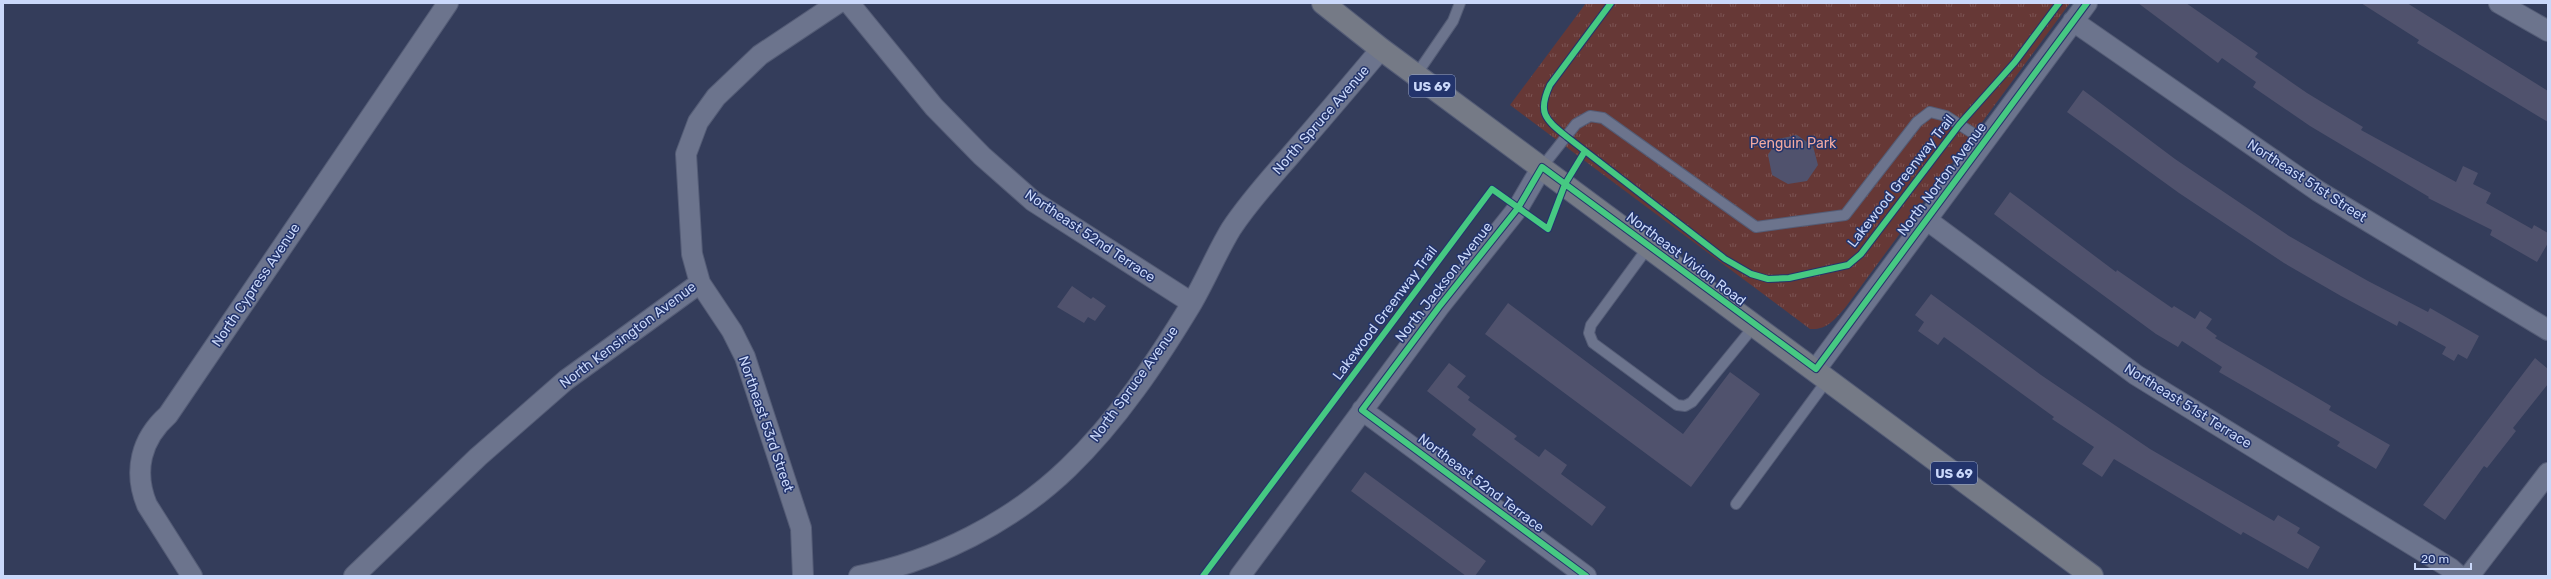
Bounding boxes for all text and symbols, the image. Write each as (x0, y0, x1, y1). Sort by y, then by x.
street label: North Spruce Avenue (1269, 62, 1373, 178)
road number: US 69 (1409, 75, 1455, 97)
street label: Lakewood Greenway Trail (1844, 111, 1958, 251)
street label: North Norton Avenue (1894, 119, 1990, 239)
park label: Penguin Park (1750, 135, 1837, 152)
street label: Northeast 51st Street (2244, 136, 2370, 226)
street label: Northeast 52nd Terrace (1022, 186, 1159, 286)
street label: Northeast Vivion Road (1623, 209, 1749, 309)
street label: North Jackson Avenue (1392, 218, 1496, 345)
street label: North Cypress Avenue (208, 220, 304, 350)
street label: Lakewood Greenway Trail (1329, 243, 1441, 383)
street label: North Kensington Avenue (556, 278, 700, 392)
street label: North Spruce Avenue (1086, 323, 1182, 445)
street label: Northeast 53rd Street (735, 354, 797, 495)
street label: Northeast 51st Terrace (2121, 360, 2255, 452)
street label: Northeast 52nd Terrace (1415, 430, 1548, 536)
road number: US 69 (1931, 462, 1977, 484)
scale bar (2415, 545, 2471, 571)
text: 20 m (2421, 552, 2449, 566)

